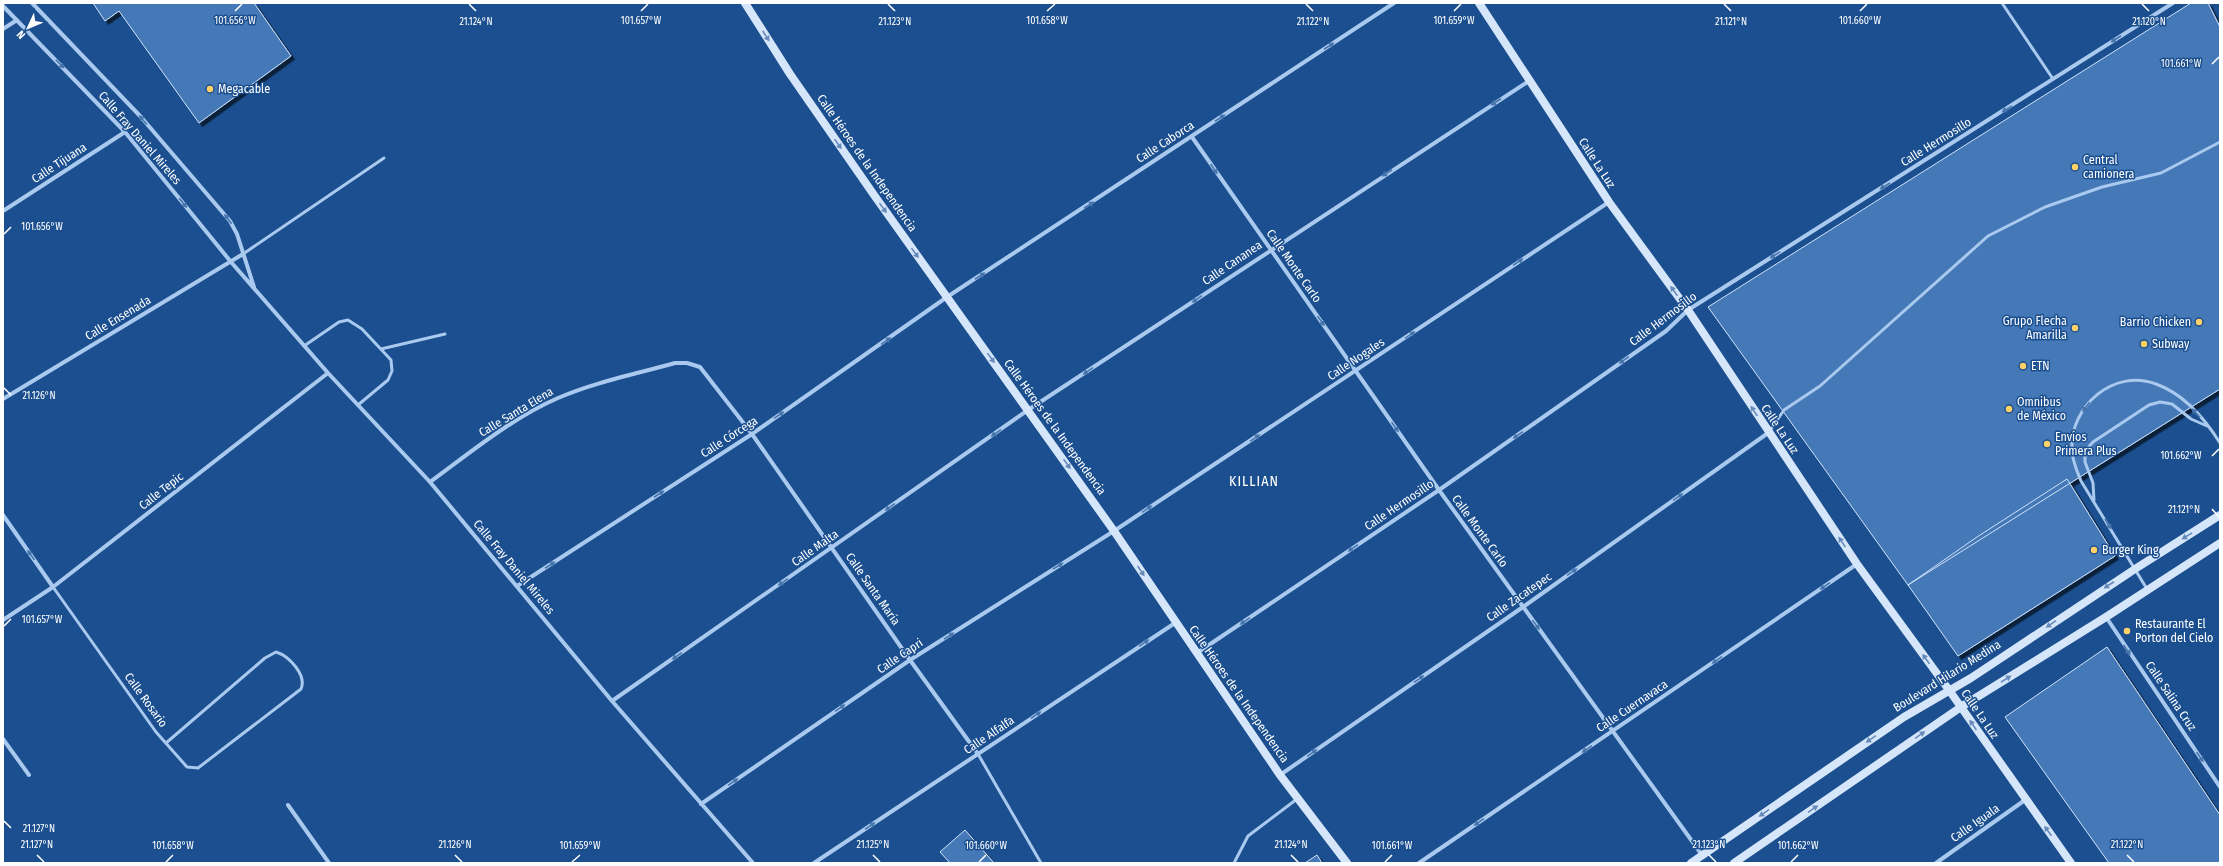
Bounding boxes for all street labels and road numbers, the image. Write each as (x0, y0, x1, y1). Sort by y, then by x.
street label: Calle Fray Daniel Mireles (96, 89, 184, 187)
street label: Calle Héroes de la Independencia (814, 92, 920, 234)
street label: Calle Hermosillo (1898, 115, 1974, 169)
street label: Calle Caborca (1133, 118, 1197, 166)
street label: Calle La Luz (1576, 135, 1618, 191)
street label: Calle Tijuana (29, 140, 89, 186)
street label: Calle Monte Carlo (1264, 227, 1324, 305)
street label: Calle Cananea (1200, 238, 1265, 288)
street label: Calle Hermosillo (1627, 289, 1699, 349)
street label: Calle Ensenada (83, 293, 153, 343)
street label: Calle Nogales (1325, 335, 1387, 383)
street label: Calle Héroes de la Independencia (1001, 356, 1109, 498)
street label: Calle Santa Elena (476, 384, 556, 440)
street label: Calle La Luz (1758, 402, 1802, 457)
street label: Calle Córcega (698, 413, 760, 461)
street label: Calle Tepic (136, 469, 186, 513)
street label: Calle Hermosillo (1362, 477, 1436, 533)
street label: Calle Monte Carlo (1449, 492, 1511, 570)
street label: Calle Fray Daniel Mireles (470, 517, 558, 617)
street label: Calle Malta (789, 527, 841, 569)
street label: Calle Santa María (843, 550, 903, 628)
street label: Calle Zacatepec (1484, 569, 1554, 625)
street label: Calle Héroes de la Independencia (1186, 623, 1292, 765)
street label: Calle Capri (874, 636, 926, 676)
street label: Boulevard Hilario Medina (1891, 637, 2003, 715)
street label: Calle Salina Cruz (2143, 659, 2200, 734)
street label: Calle Rosario (122, 670, 170, 730)
street label: Calle Cuernavaca (1594, 677, 1670, 735)
street label: Calle La Luz (1958, 687, 2002, 742)
street label: Calle Alfalfa (961, 713, 1017, 757)
street label: Calle Iguala (1948, 801, 2002, 845)

